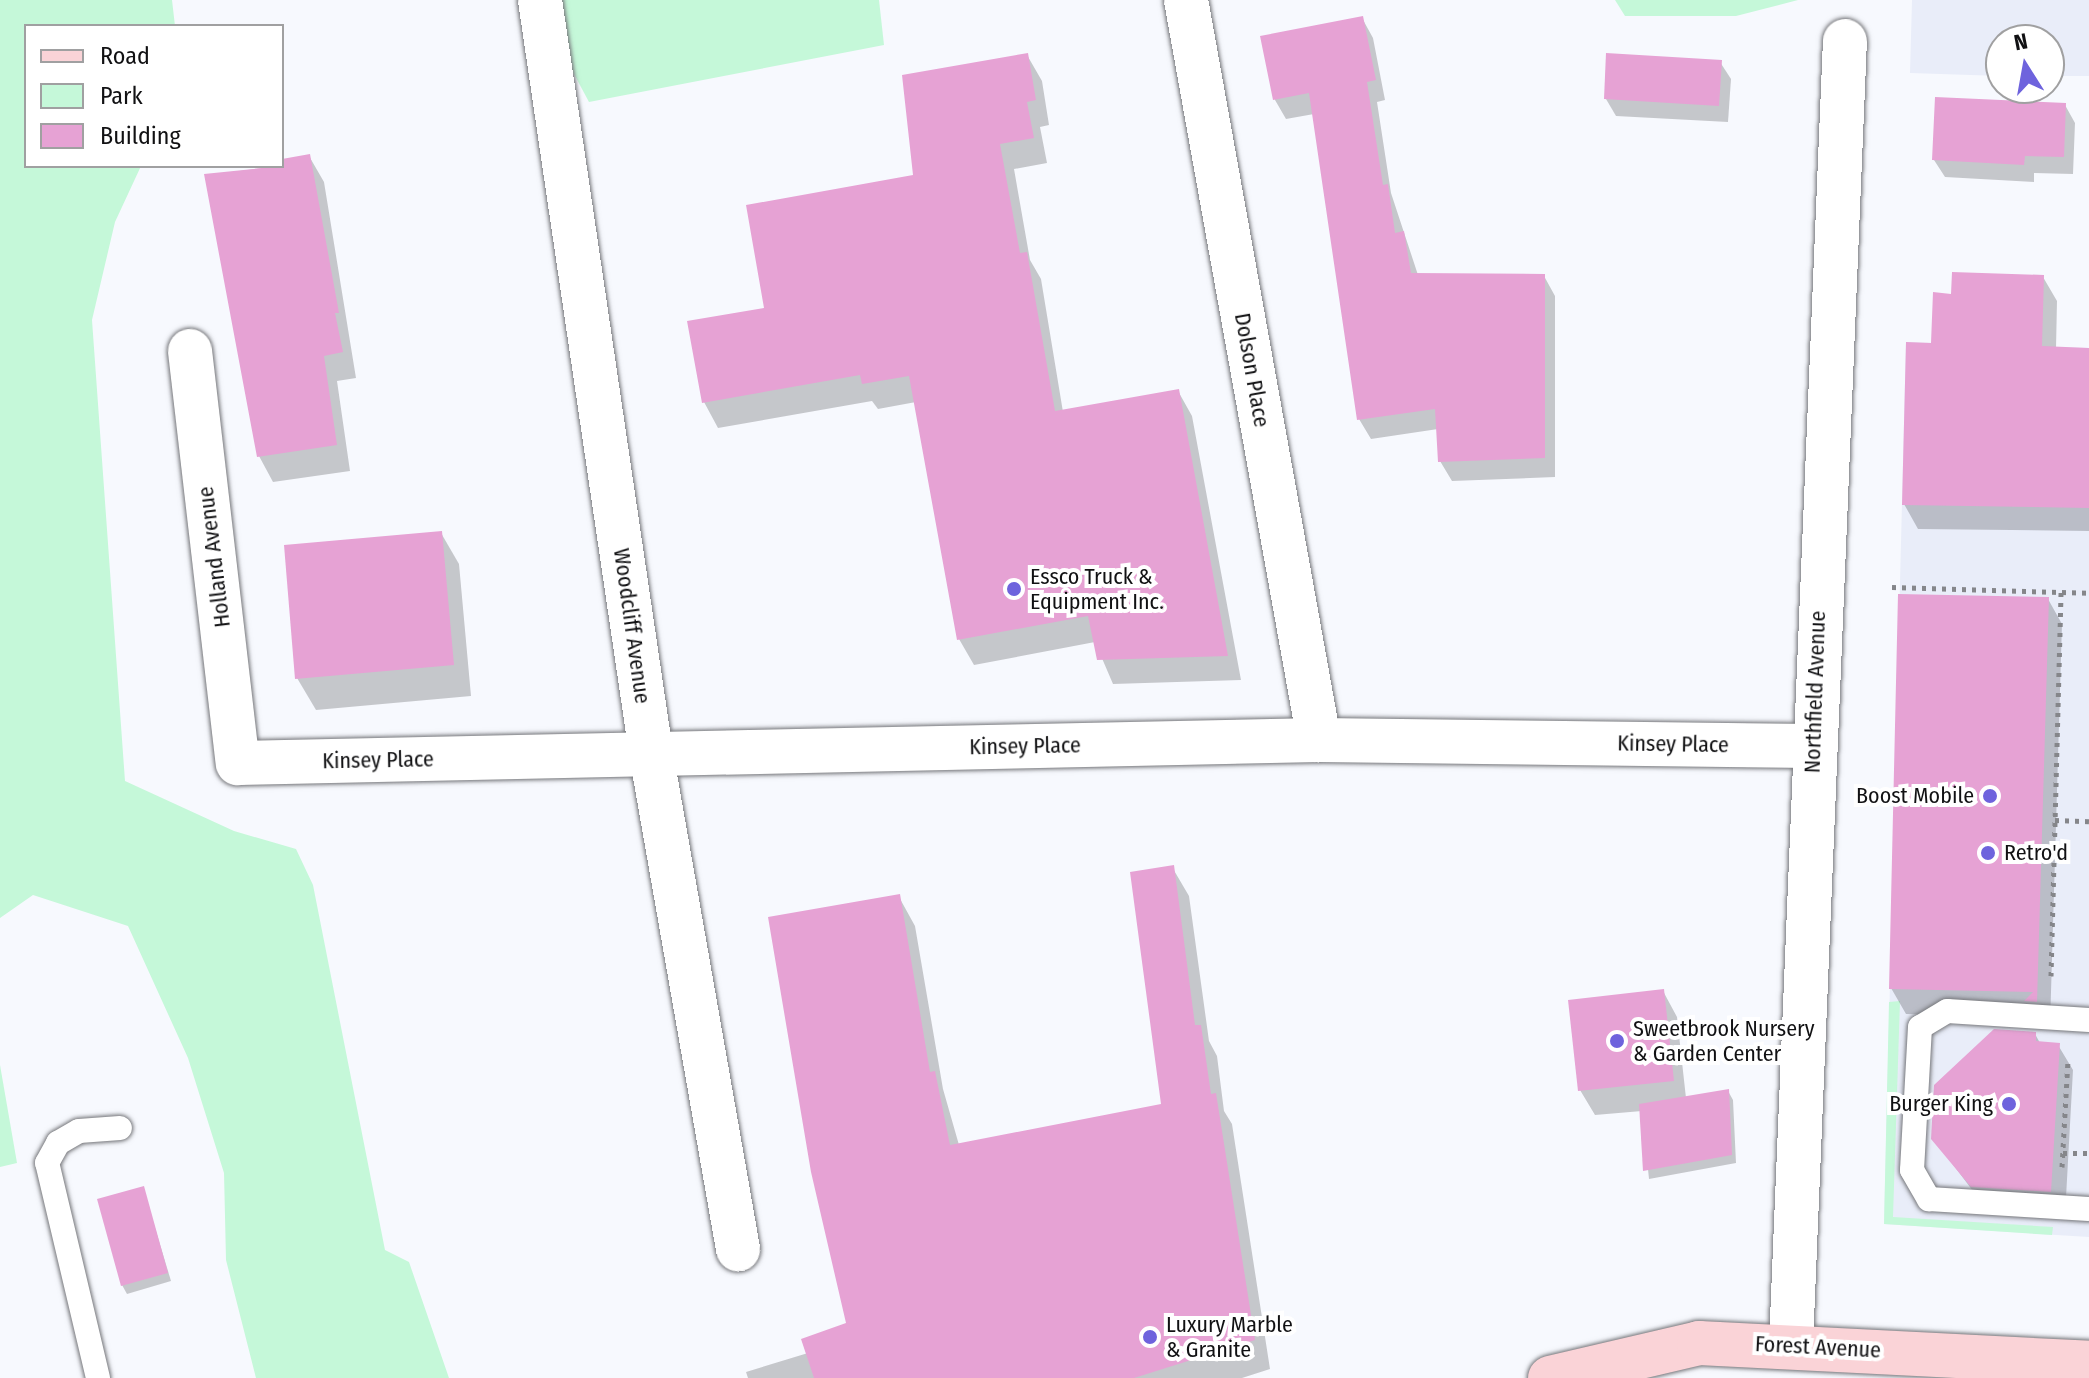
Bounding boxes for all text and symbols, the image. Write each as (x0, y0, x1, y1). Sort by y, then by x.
legend (24, 24, 284, 168)
north arrow (1985, 24, 2065, 104)
text: N (2012, 27, 2030, 56)
text: Road (100, 42, 150, 70)
text: Park (100, 82, 143, 110)
text: Building (100, 122, 181, 150)
street label: Dolson Place (1229, 311, 1275, 429)
street label: Holland Avenue (192, 485, 236, 629)
street label: Woodcliff Avenue (608, 547, 656, 705)
place label: Essco Truck & Equipment Inc. (1030, 563, 1164, 614)
marker: Essco Truck & Equipment Inc. (1005, 580, 1023, 598)
street label: Northfield Avenue (1799, 610, 1831, 774)
street label: Kinsey Place (1617, 730, 1729, 758)
street label: Kinsey Place (969, 732, 1081, 760)
street label: Kinsey Place (322, 746, 434, 774)
place label: Boost Mobile (1856, 783, 1974, 809)
marker: Boost Mobile (1981, 787, 1999, 805)
place label: Retro'd (2004, 840, 2068, 866)
marker: Retro'd (1979, 844, 1997, 862)
place label: Sweetbrook Nursery & Garden Center (1633, 1015, 1815, 1066)
marker: Sweetbrook Nursery & Garden Center (1608, 1032, 1626, 1050)
place label: Burger King (1889, 1091, 1993, 1117)
marker: Burger King (2000, 1095, 2018, 1113)
place label: Luxury Marble & Granite (1166, 1311, 1293, 1362)
marker: Luxury Marble & Granite (1141, 1328, 1159, 1346)
street label: Forest Avenue (1754, 1331, 1882, 1363)

